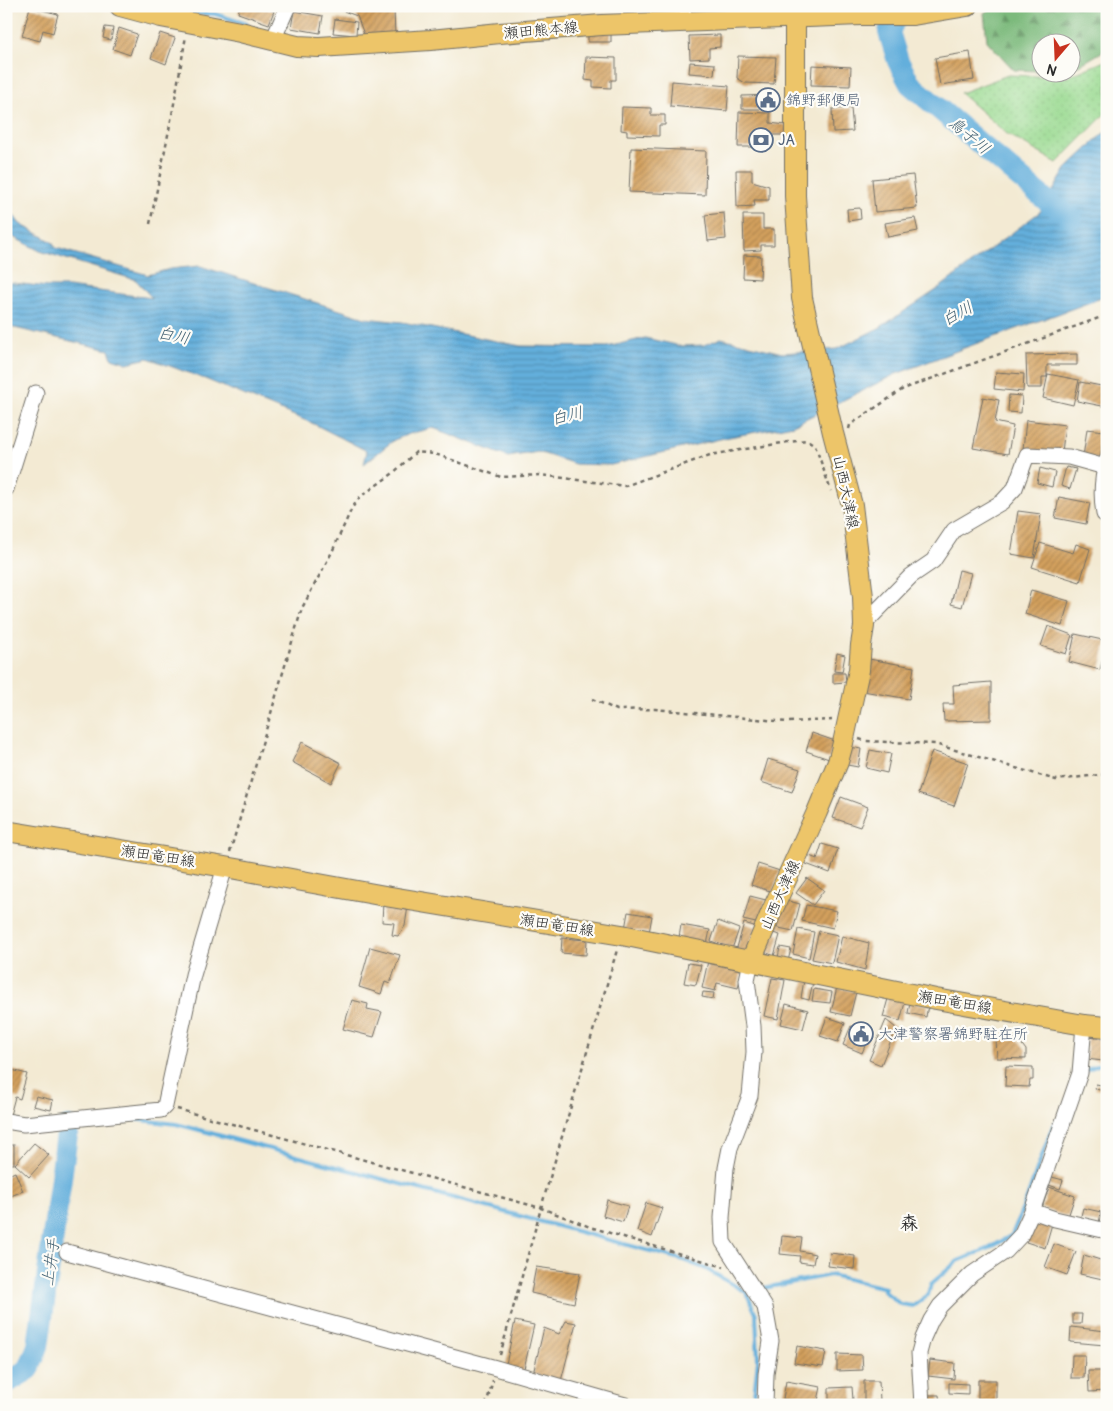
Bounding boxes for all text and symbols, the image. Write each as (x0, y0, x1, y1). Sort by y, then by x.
street label: 瀬田熊本線 (503, 18, 579, 43)
north arrow (1030, 32, 1080, 82)
text: N (1045, 60, 1059, 79)
public building icon: 錦野郵便局 (755, 87, 781, 113)
place label: 錦野郵便局 (786, 91, 861, 110)
water label: 鳥子川 (945, 113, 994, 159)
bank icon: JA (748, 127, 774, 153)
place label: JA (778, 131, 795, 150)
water label: 白川 (939, 297, 976, 330)
water label: 白川 (156, 323, 192, 349)
water label: 白川 (549, 403, 585, 429)
street label: 山西大津線 (828, 453, 863, 531)
street label: 瀬田竜田線 (119, 841, 196, 872)
street label: 山西大津線 (757, 857, 804, 933)
street label: 瀬田竜田線 (518, 910, 595, 941)
street label: 瀬田竜田線 (916, 987, 994, 1018)
public building icon: 大津警察署錦野駐在所 (848, 1021, 874, 1047)
place label: 大津警察署錦野駐在所 (878, 1025, 1028, 1044)
district label: 森 (900, 1212, 918, 1235)
water label: 上井手 (38, 1236, 64, 1287)

